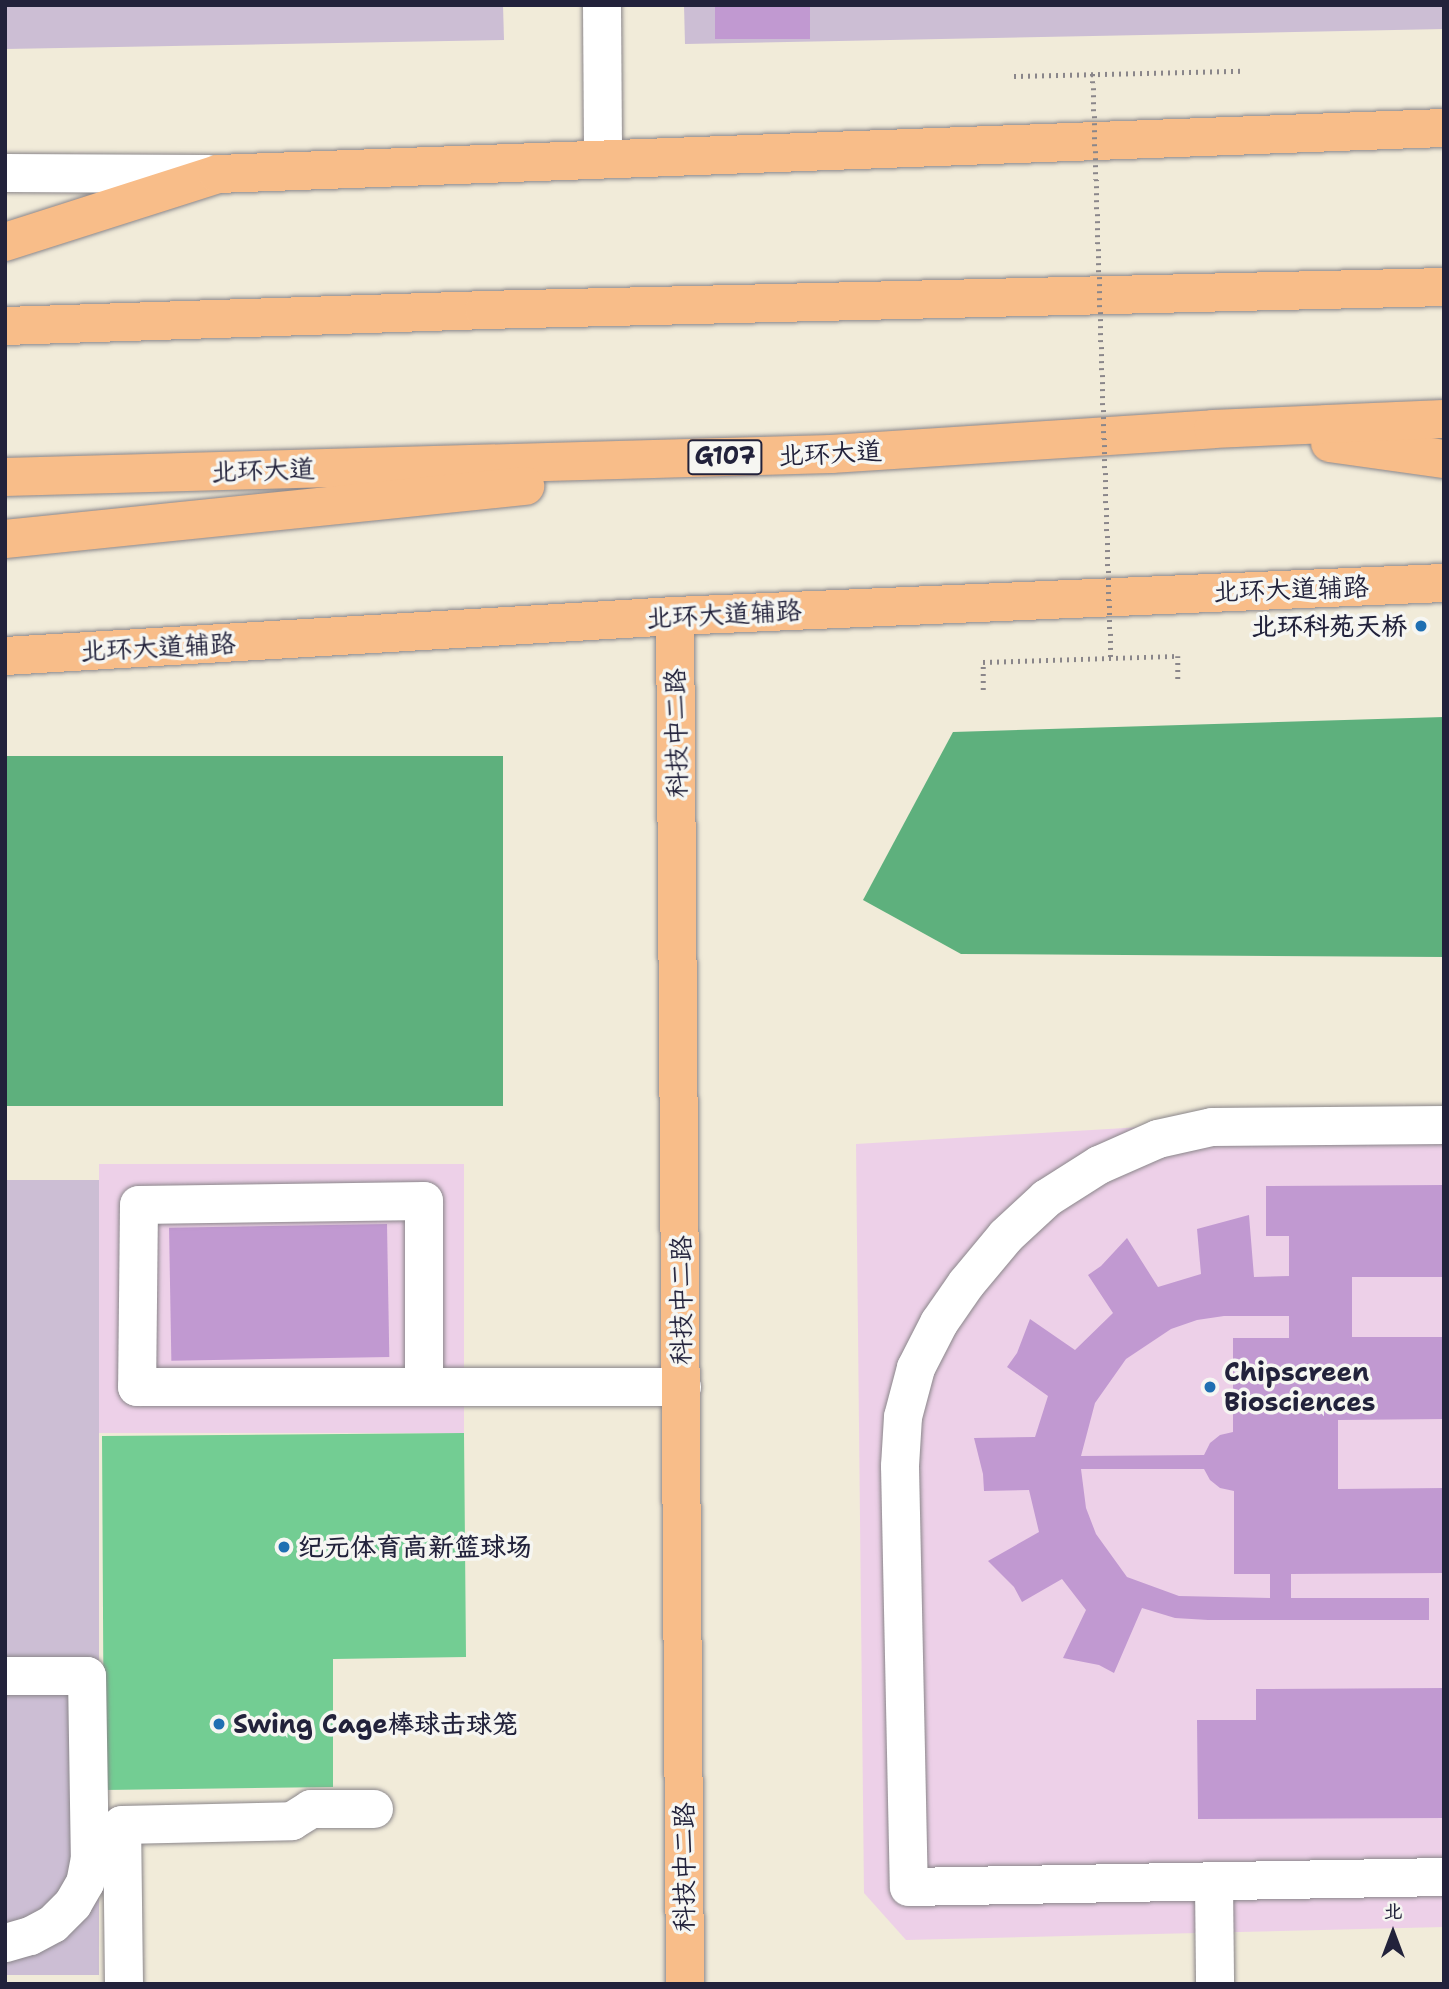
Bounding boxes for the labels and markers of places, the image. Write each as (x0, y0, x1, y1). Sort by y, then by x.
place label: 北环科苑天桥 (1251, 610, 1407, 642)
marker: 北环科苑天桥 (1413, 618, 1429, 634)
place label: Chipscreen Biosciences (1224, 1356, 1376, 1418)
marker: Chipscreen Biosciences (1202, 1379, 1218, 1395)
place label: 纪元体育高新篮球场 (298, 1531, 532, 1563)
marker: 纪元体育高新篮球场 (276, 1539, 292, 1555)
place label: Swing Cage棒球击球笼 (233, 1708, 518, 1740)
marker: Swing Cage棒球击球笼 (211, 1716, 227, 1732)

